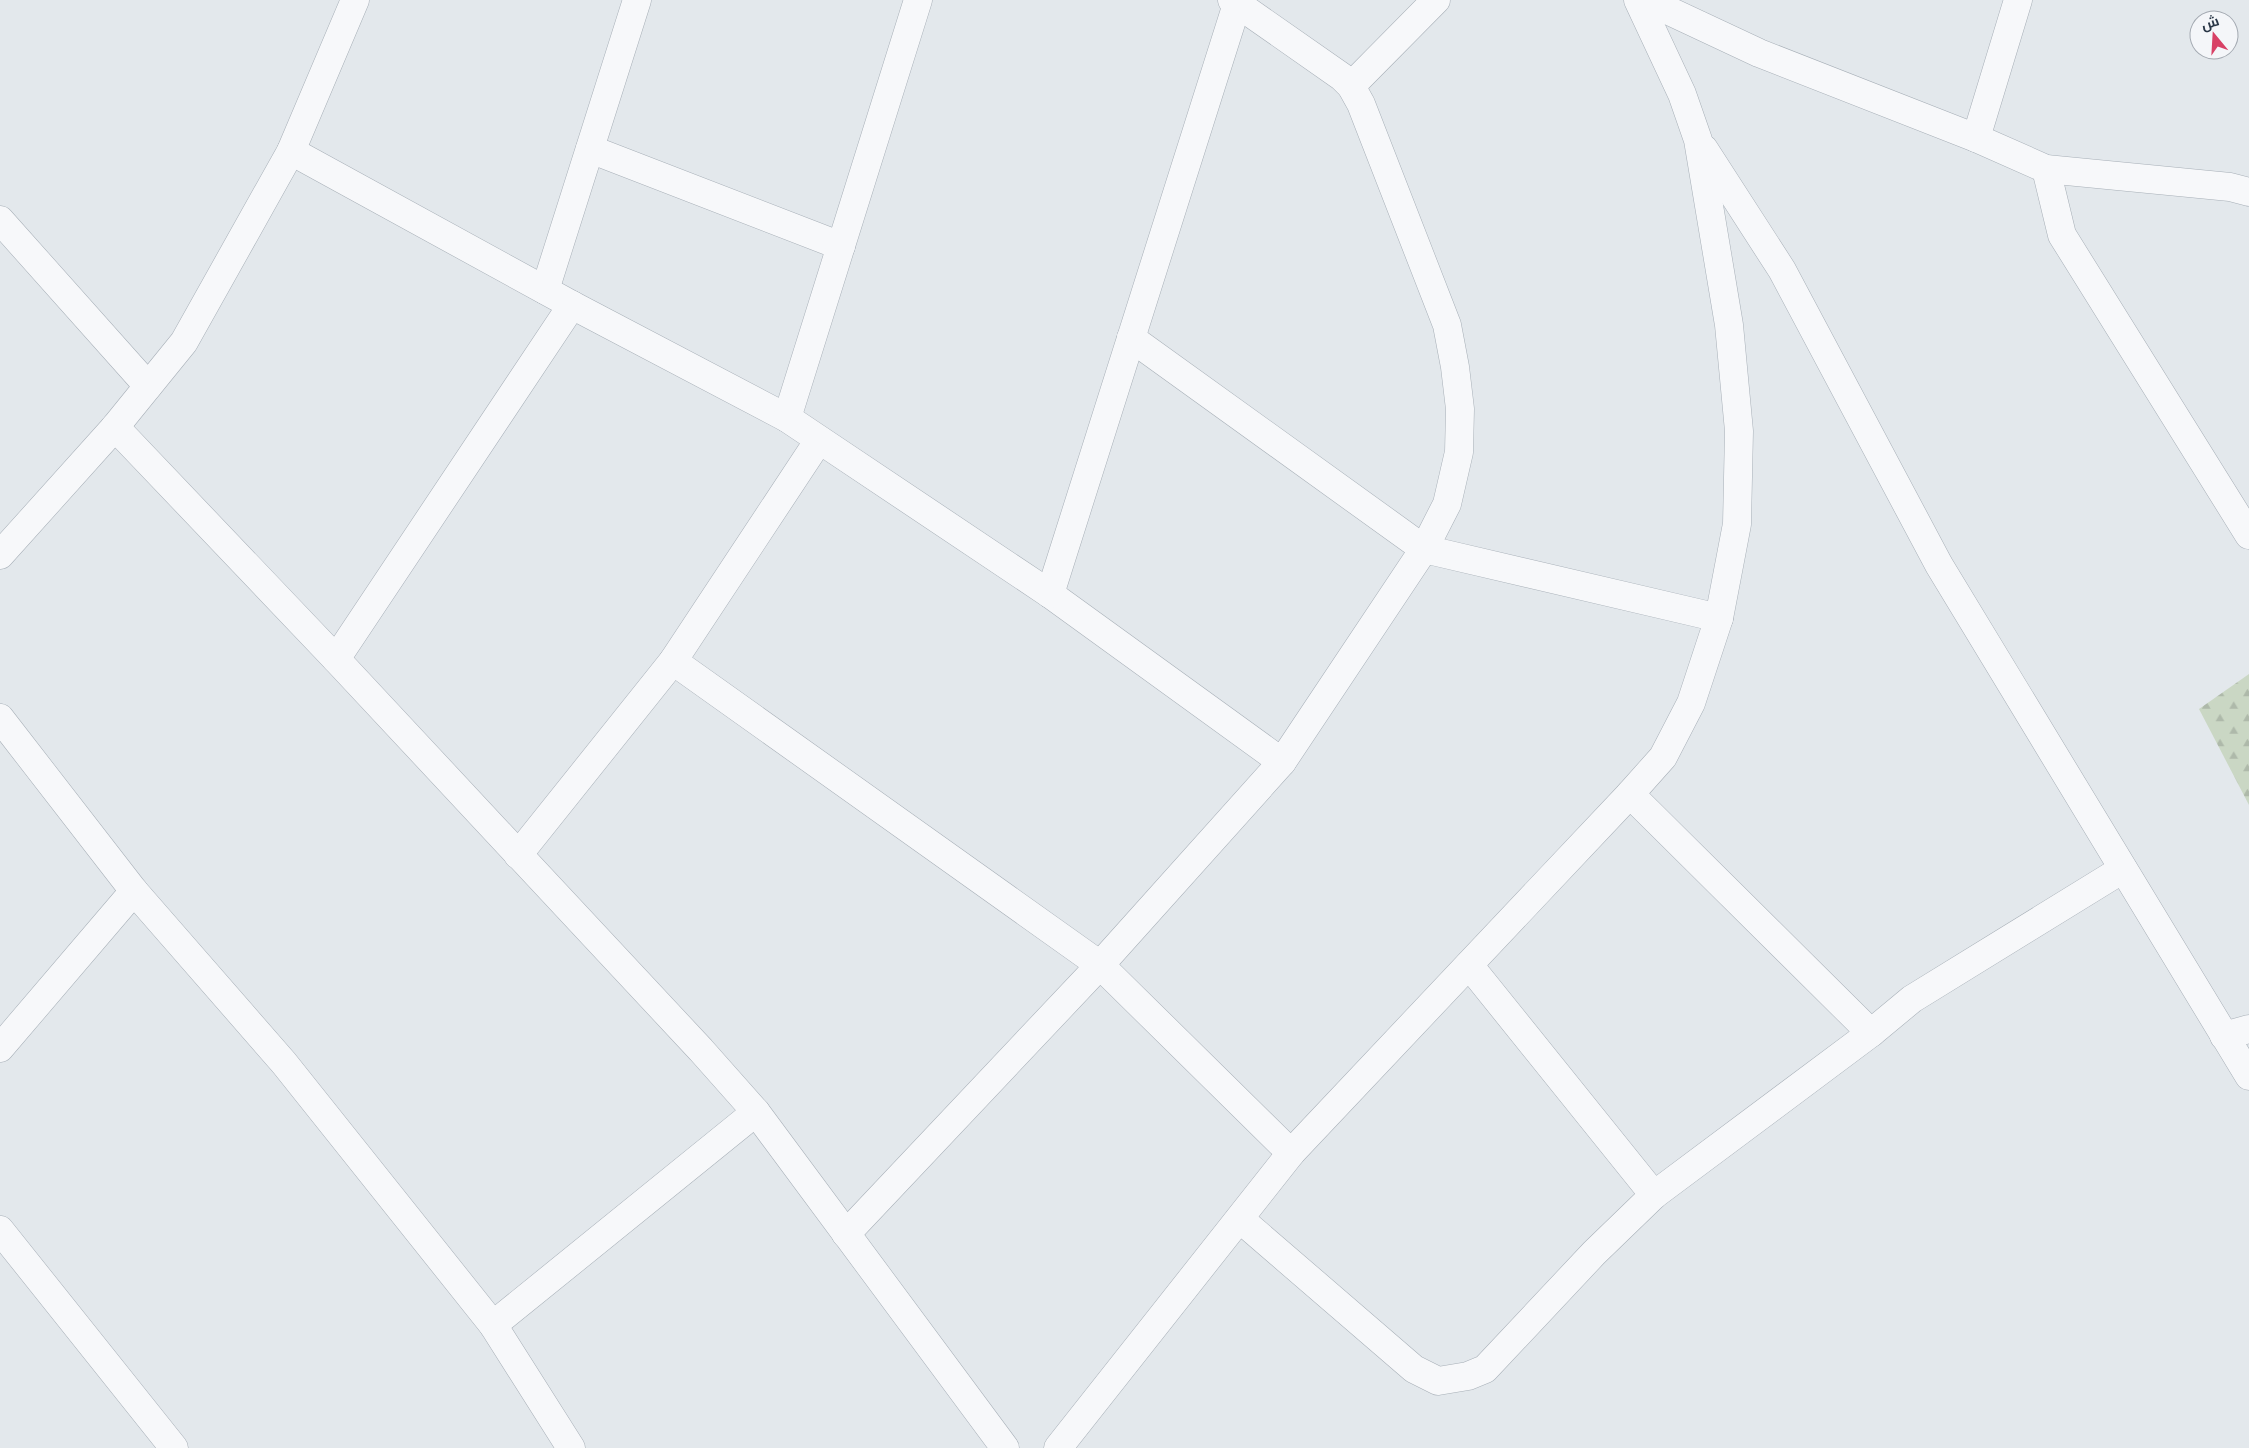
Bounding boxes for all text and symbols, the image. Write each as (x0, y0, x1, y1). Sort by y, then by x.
north arrow (2189, 10, 2239, 60)
text: ش (2199, 12, 2221, 34)

